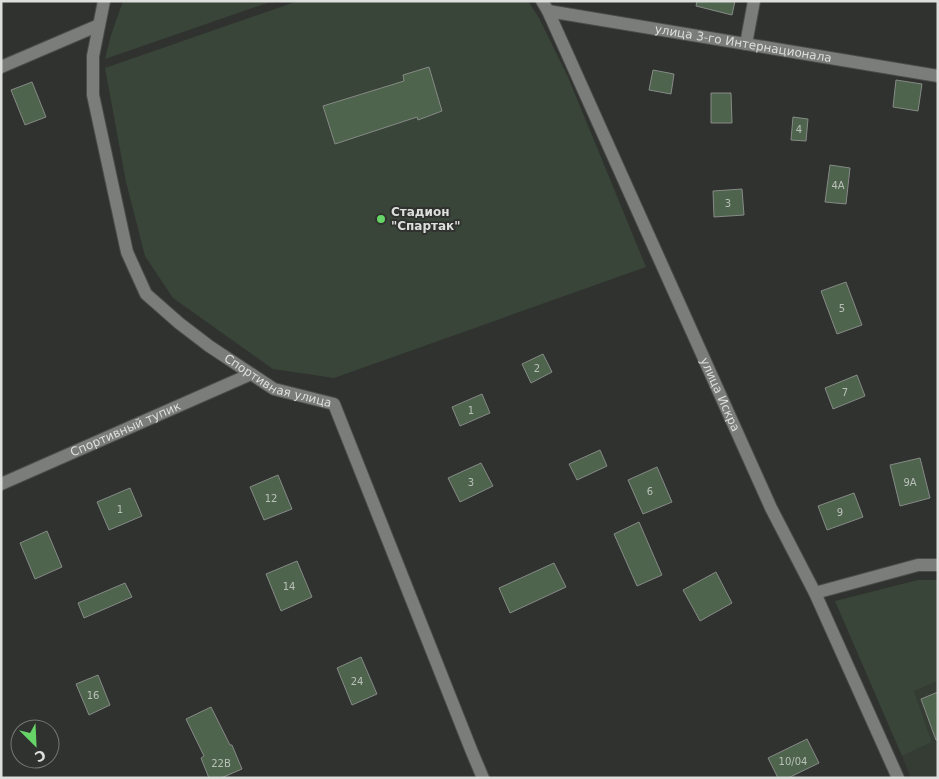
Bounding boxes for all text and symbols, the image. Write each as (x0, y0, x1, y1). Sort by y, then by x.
street label: улица 3-го Интернационала (654, 22, 833, 65)
house number: 4 (796, 124, 802, 135)
house number: 4А (831, 180, 845, 191)
house number: 3 (725, 198, 731, 209)
place label: Стадион "Спартак" (391, 205, 461, 233)
marker: Стадион "Спартак" (375, 213, 387, 225)
house number: 5 (839, 303, 845, 314)
street label: Спортивная улица (222, 351, 333, 410)
street label: улица Искра (697, 355, 743, 434)
house number: 2 (534, 363, 540, 374)
house number: 7 (842, 387, 848, 398)
street label: Спортивный тупик (68, 399, 183, 460)
house number: 1 (468, 405, 474, 416)
house number: 3 (468, 477, 474, 488)
house number: 9А (903, 477, 917, 488)
house number: 6 (647, 486, 653, 497)
house number: 12 (265, 493, 277, 504)
house number: 1 (117, 504, 123, 515)
house number: 9 (837, 507, 843, 518)
house number: 14 (283, 581, 295, 592)
house number: 24 (351, 676, 363, 687)
house number: 16 (87, 690, 99, 701)
north arrow (10, 719, 60, 769)
text: С (32, 746, 48, 765)
house number: 10/04 (779, 756, 807, 767)
house number: 22В (211, 758, 231, 769)

